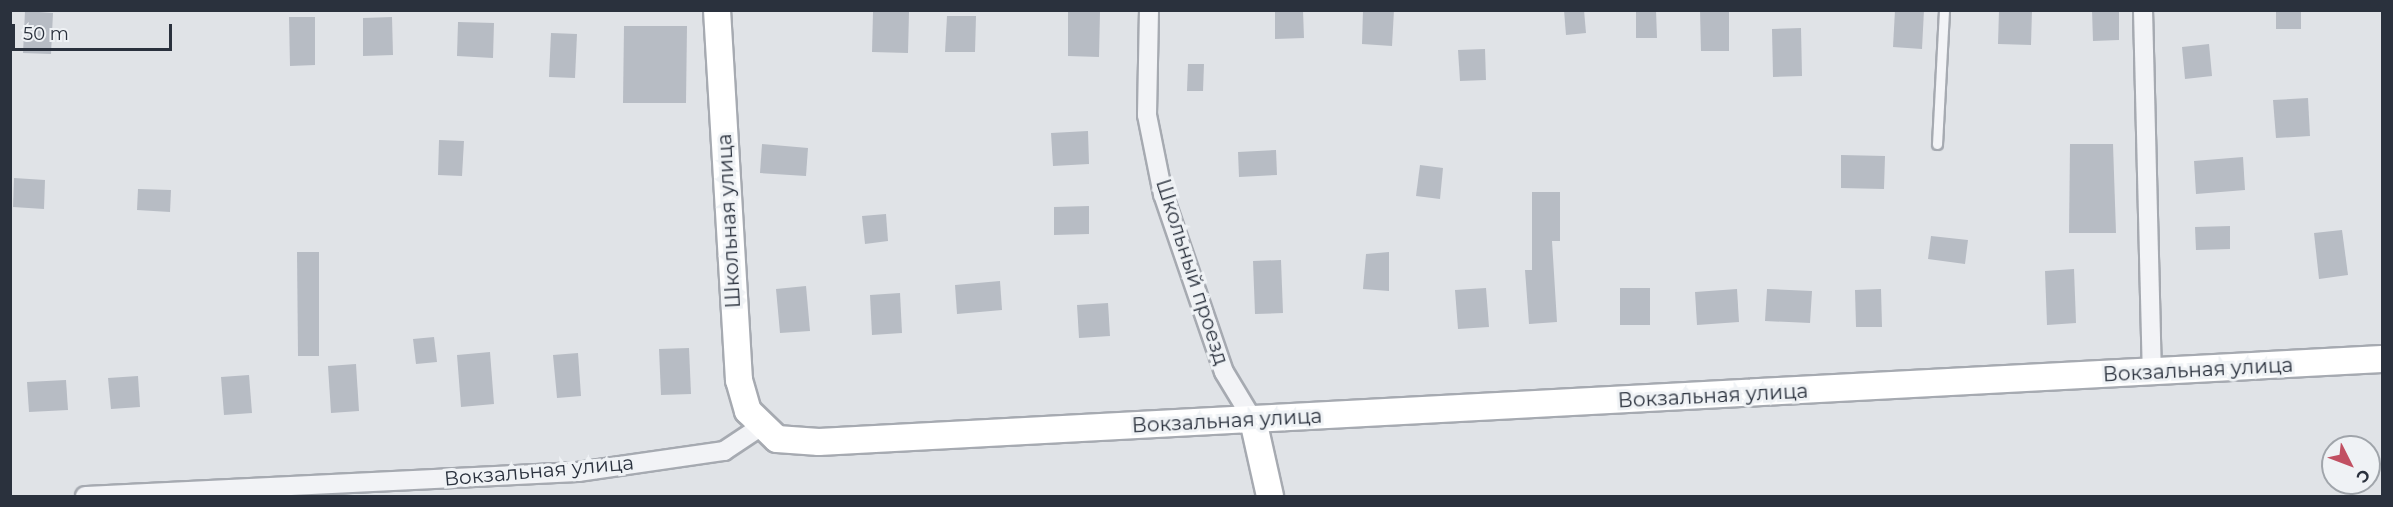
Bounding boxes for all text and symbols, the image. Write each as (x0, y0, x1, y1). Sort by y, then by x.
scale bar (15, 12, 176, 50)
text: 50 m (23, 23, 69, 45)
street label: Школьная улица (712, 133, 746, 309)
street label: Школьный проезд (1151, 176, 1233, 368)
street label: Вокзальная улица (2102, 353, 2294, 387)
street label: Вокзальная улица (1617, 379, 1809, 413)
street label: Вокзальная улица (1131, 404, 1323, 438)
north arrow (2321, 435, 2381, 495)
street label: Вокзальная улица (443, 451, 635, 491)
text: С (2352, 465, 2374, 487)

